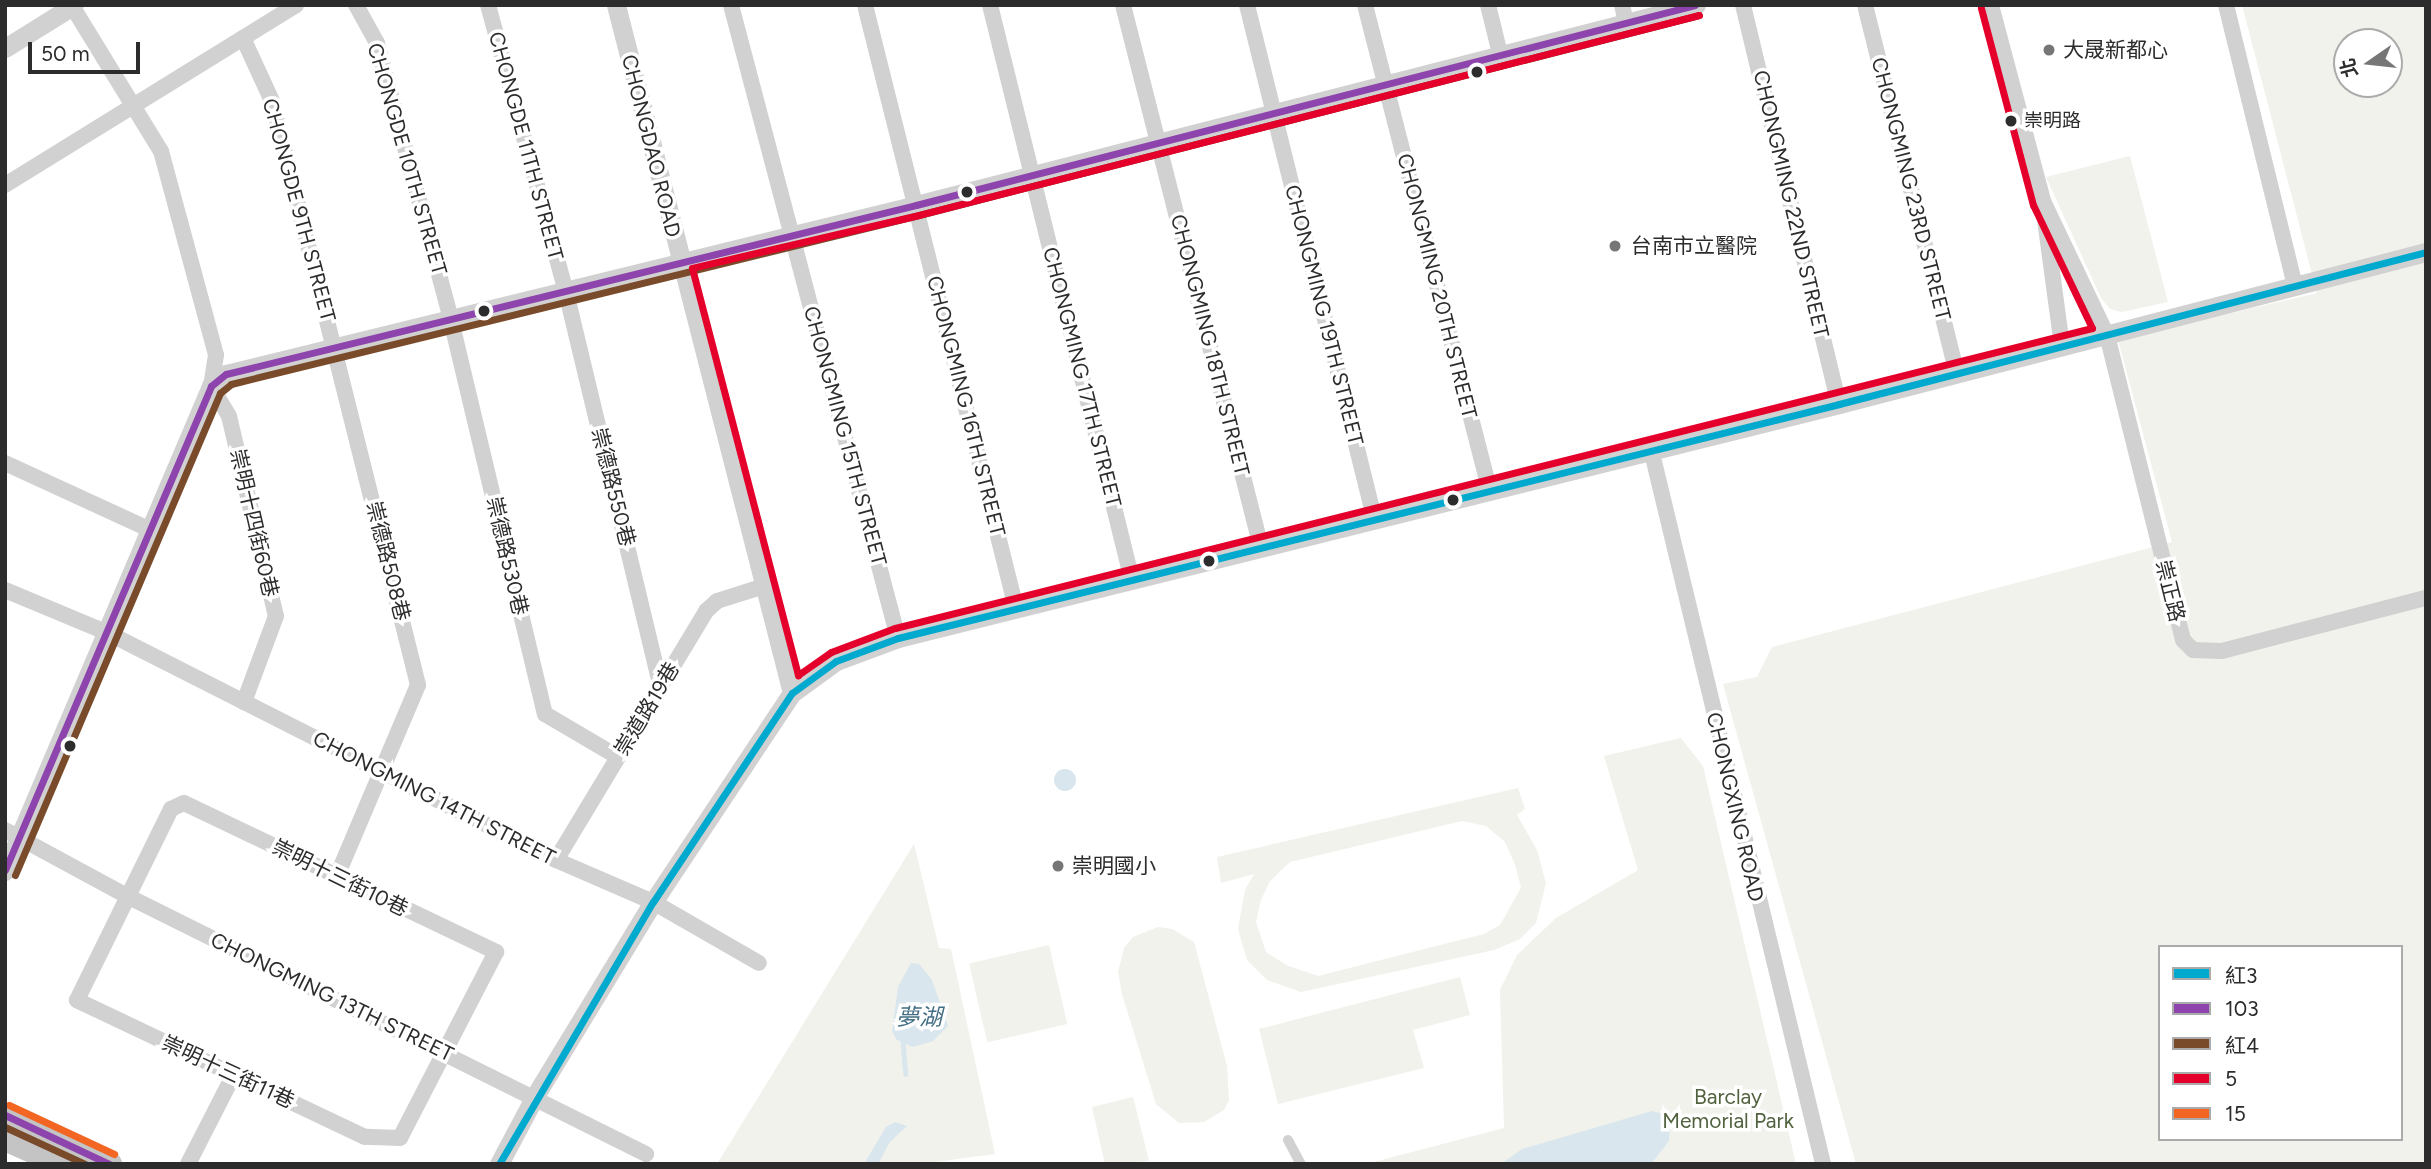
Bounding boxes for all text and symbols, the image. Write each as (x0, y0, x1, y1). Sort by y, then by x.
scale bar (32, 28, 144, 72)
north arrow (2333, 28, 2403, 98)
street label: CHONGDE 11TH STREET (483, 29, 569, 263)
place label: 大晟新都心 (2063, 37, 2168, 63)
street label: CHONGDE 10TH STREET (362, 40, 452, 278)
text: 50 m (41, 41, 90, 66)
marker: 大晟新都心 (2041, 42, 2057, 58)
street label: CHONGDAO ROAD (616, 52, 686, 240)
street label: CHONGMING 23RD STREET (1866, 55, 1956, 323)
text: 北 (2336, 56, 2363, 80)
unlabelled marker (1470, 65, 1484, 79)
street label: CHONGMING 22ND STREET (1748, 68, 1834, 340)
street label: CHONGDE 9TH STREET (257, 96, 341, 324)
place label: 崇明路 (2024, 110, 2081, 132)
marker: 崇明路 (2004, 114, 2018, 128)
street label: CHONGMING 20TH STREET (1392, 151, 1482, 421)
street label: CHONGMING 19TH STREET (1279, 182, 1369, 448)
unlabelled marker (960, 185, 974, 199)
street label: CHONGMING 18TH STREET (1165, 212, 1255, 478)
place label: 台南市立醫院 (1631, 233, 1757, 259)
marker: 台南市立醫院 (1605, 236, 1625, 256)
street label: CHONGMING 17TH STREET (1037, 244, 1127, 510)
street label: CHONGMING 16TH STREET (921, 273, 1011, 539)
street label: CHONGMING 15TH STREET (798, 303, 892, 569)
unlabelled marker (477, 304, 491, 318)
street label: 崇德路550巷 (586, 425, 640, 549)
street label: 崇明十四街60巷 (225, 446, 283, 600)
unlabelled marker (1446, 493, 1460, 507)
street label: 崇德路530巷 (481, 494, 533, 618)
street label: 崇德路508巷 (361, 499, 415, 623)
unlabelled marker (1202, 554, 1216, 568)
street label: 崇正路 (2150, 557, 2190, 625)
street label: 崇道路19巷 (609, 658, 685, 760)
street label: CHONGXING ROAD (1701, 710, 1769, 904)
street label: CHONGMING 14TH STREET (309, 726, 559, 870)
unlabelled marker (63, 739, 77, 753)
street label: 崇明十三街10巷 (268, 834, 412, 922)
place label: 崇明國小 (1072, 853, 1156, 879)
marker: 崇明國小 (1050, 858, 1066, 874)
street label: CHONGMING 13TH STREET (206, 927, 458, 1067)
legend (2158, 945, 2403, 1141)
text: 紅3 (2225, 963, 2257, 988)
text: 103 (2225, 996, 2259, 1021)
water label: 夢湖 (896, 1003, 942, 1031)
street label: 崇明十三街11巷 (158, 1030, 298, 1114)
text: 紅4 (2225, 1033, 2259, 1058)
text: 5 (2225, 1066, 2237, 1091)
park label: Barclay Memorial Park (1662, 1084, 1794, 1134)
text: 15 (2225, 1101, 2246, 1126)

